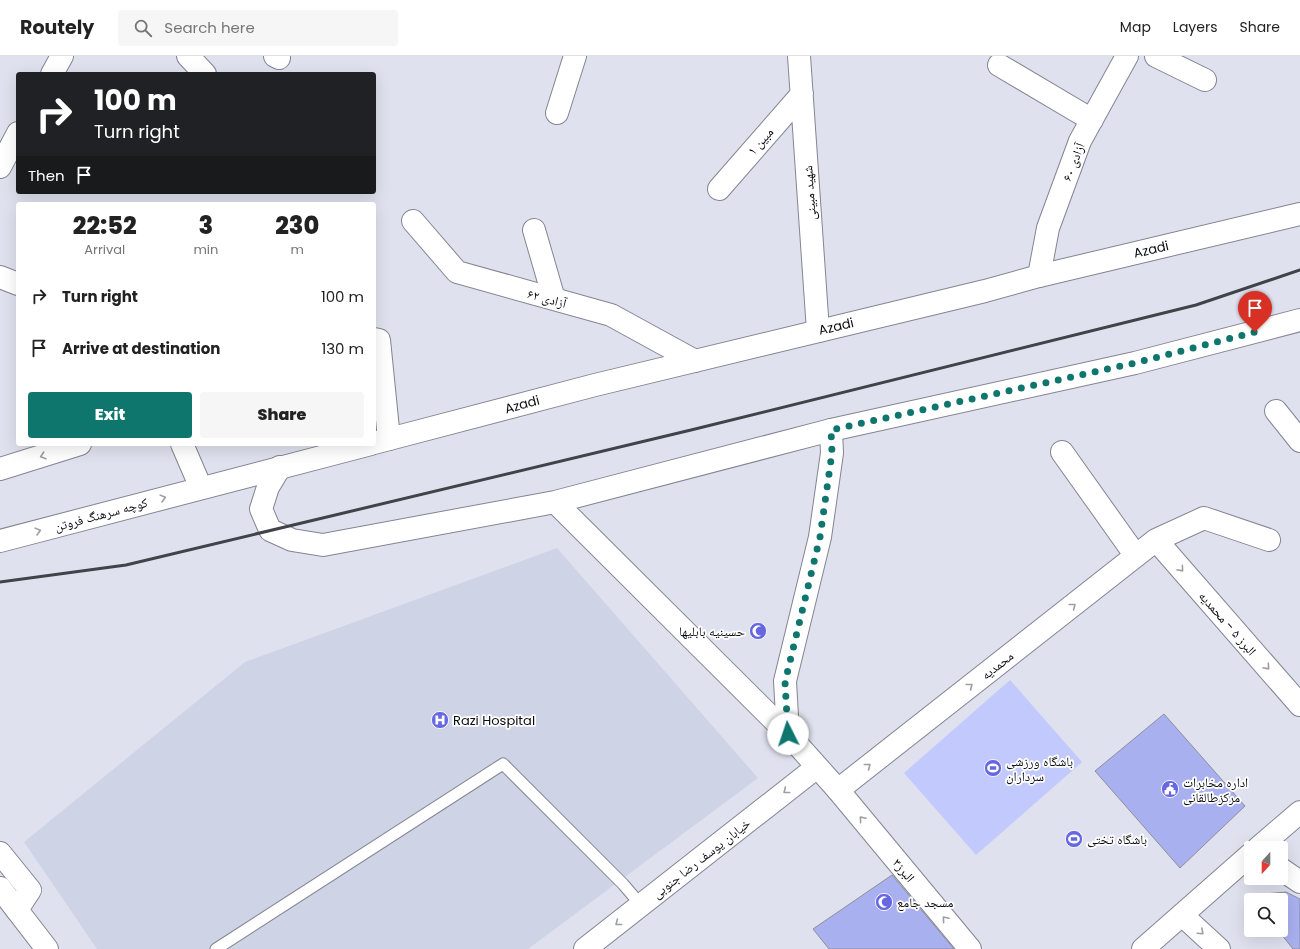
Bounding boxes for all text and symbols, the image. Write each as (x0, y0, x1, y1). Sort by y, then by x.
search box (118, 10, 398, 46)
text: Routely (20, 14, 94, 41)
icon: search (132, 17, 154, 39)
text: Search here (164, 17, 255, 38)
text: Map (1120, 17, 1151, 37)
text: Layers (1173, 17, 1217, 37)
text: Share (1239, 17, 1280, 37)
text: 100 m (94, 81, 177, 120)
icon: right (28, 88, 80, 140)
text: Turn right (94, 119, 180, 144)
street label: مبین ۱ (743, 123, 778, 159)
street label: آزادی ۶۰ (1057, 140, 1090, 184)
icon: arrive (73, 164, 95, 186)
text: Then (28, 165, 65, 186)
street label: شهید مبینی (798, 165, 821, 221)
text: 22:52 (73, 209, 137, 242)
text: 3 (199, 209, 213, 242)
text: 230 (275, 209, 319, 242)
street label: Azadi (1132, 236, 1171, 263)
text: Arrival (84, 240, 125, 259)
text: min (193, 240, 218, 259)
text: m (291, 240, 304, 259)
street label: آزادی ۶۲ (525, 284, 569, 313)
icon: right (28, 285, 50, 307)
text: Turn right (62, 286, 138, 307)
text: 100 m (321, 286, 364, 307)
pin (1238, 291, 1272, 332)
icon: arrive (1244, 297, 1266, 319)
street label: Azadi (817, 313, 856, 340)
icon: arrive (28, 337, 50, 359)
text: Arrive at destination (62, 338, 220, 359)
text: 130 m (321, 338, 364, 359)
street label: Azadi (503, 391, 542, 418)
button: Exit (28, 392, 192, 438)
button: Share (200, 392, 364, 438)
one-way arrow (39, 451, 46, 460)
street label: کوچه سرهنگ فروتن (52, 493, 150, 536)
one-way arrow (160, 494, 167, 502)
one-way arrow (34, 527, 41, 535)
one-way arrow (1177, 564, 1184, 572)
street label: البرز ۵ - محمدیه (1194, 587, 1261, 660)
one-way arrow (1068, 603, 1075, 610)
mosque icon: حسینیه بابلیها (748, 621, 768, 641)
place label: حسینیه بابلیها (679, 622, 745, 641)
street label: محمدیه (977, 647, 1018, 684)
one-way arrow (1262, 662, 1269, 670)
one-way arrow (966, 684, 973, 691)
hospital icon: Razi Hospital (430, 710, 450, 730)
place label: Razi Hospital (453, 711, 535, 730)
position arrow (767, 713, 809, 755)
place label: باشگاه ورزشی سرداران (1006, 752, 1073, 786)
sports icon: باشگاه ورزشی سرداران (983, 758, 1003, 778)
one-way arrow (864, 764, 871, 771)
place label: اداره مخابرات مرکزطالقانی (1183, 773, 1248, 807)
public building icon: اداره مخابرات مرکزطالقانی (1160, 779, 1180, 799)
one-way arrow (784, 786, 791, 793)
street label: خیابان یوسف رضا جنوبی (648, 814, 754, 903)
one-way arrow (859, 817, 866, 824)
sports icon: باشگاه تختی (1064, 829, 1084, 849)
place label: باشگاه تختی (1087, 830, 1147, 849)
north arrow (1244, 841, 1288, 885)
map controls (1244, 841, 1288, 937)
street label: البرز۳ (888, 854, 919, 886)
mosque icon: مسجد جامع (874, 892, 894, 912)
place label: مسجد جامع (897, 893, 954, 912)
button: search (1244, 893, 1288, 937)
one-way arrow (942, 916, 949, 924)
one-way arrow (616, 918, 623, 925)
one-way arrow (1196, 927, 1204, 935)

